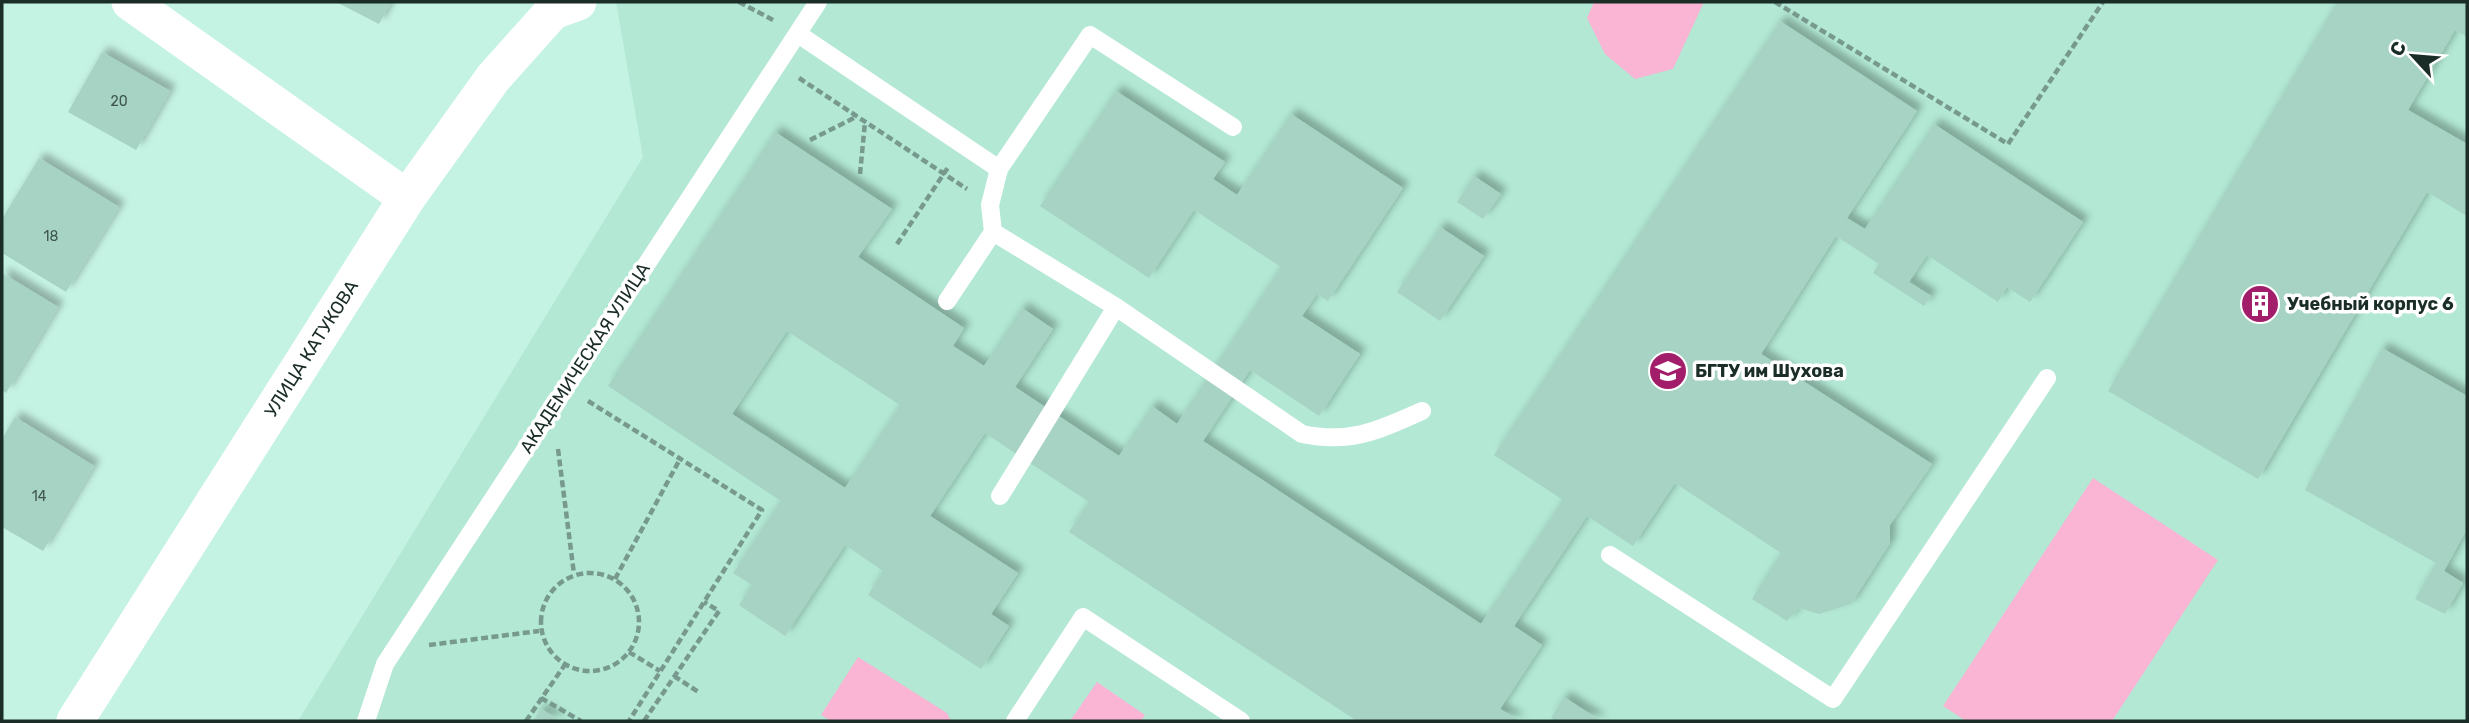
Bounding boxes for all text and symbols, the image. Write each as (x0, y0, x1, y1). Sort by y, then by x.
north arrow (2378, 21, 2448, 91)
text: С (2385, 38, 2411, 60)
house number: 20 (110, 93, 128, 110)
house number: 18 (44, 228, 59, 245)
street label: АКАДЕМИЧЕСКАЯ УЛИЦА (515, 259, 655, 457)
street label: УЛИЦА КАТУКОВА (260, 276, 363, 421)
building icon: Учебный корпус 6 (2239, 283, 2281, 325)
place label: Учебный корпус 6 (2287, 293, 2454, 315)
school or university icon: БГТУ им Шухова (1647, 350, 1689, 392)
place label: БГТУ им Шухова (1695, 360, 1844, 382)
house number: 14 (32, 488, 47, 505)

